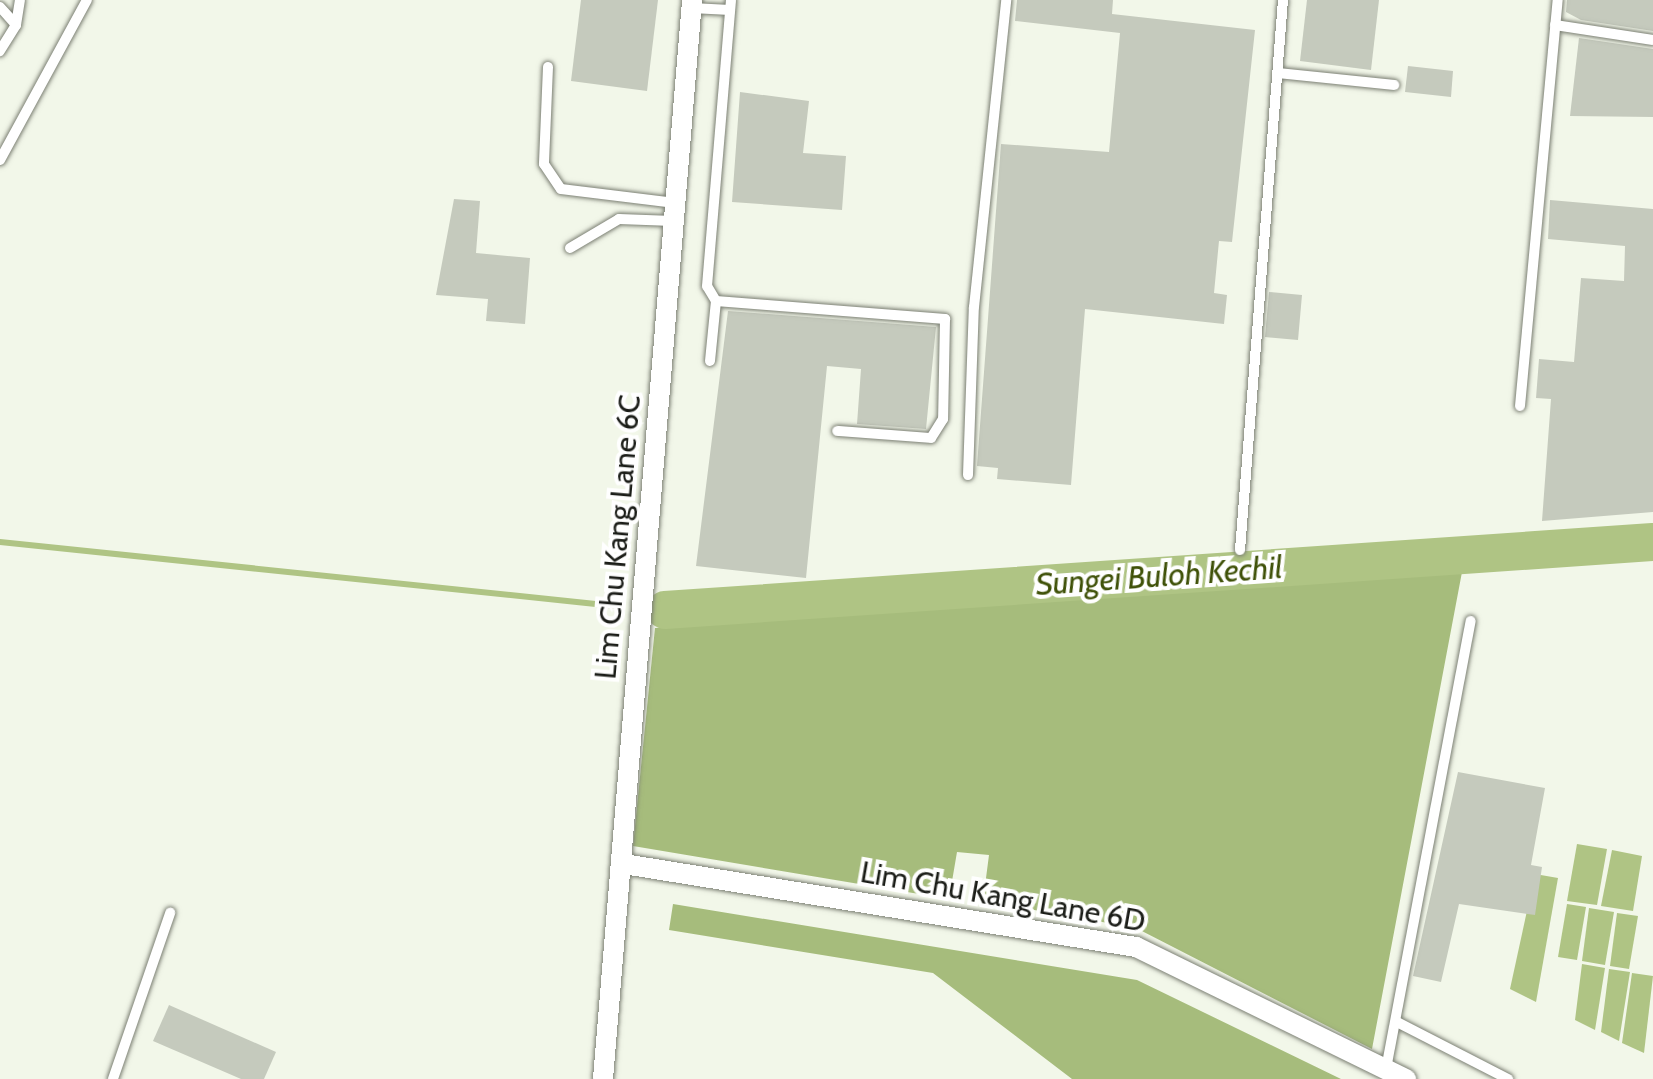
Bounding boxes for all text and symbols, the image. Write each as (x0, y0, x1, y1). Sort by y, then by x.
street label: Lim Chu Kang Lane 6C (588, 393, 648, 681)
water label: Sungei Buloh Kechil (1034, 548, 1284, 604)
street label: Lim Chu Kang Lane 6D (858, 854, 1148, 940)

